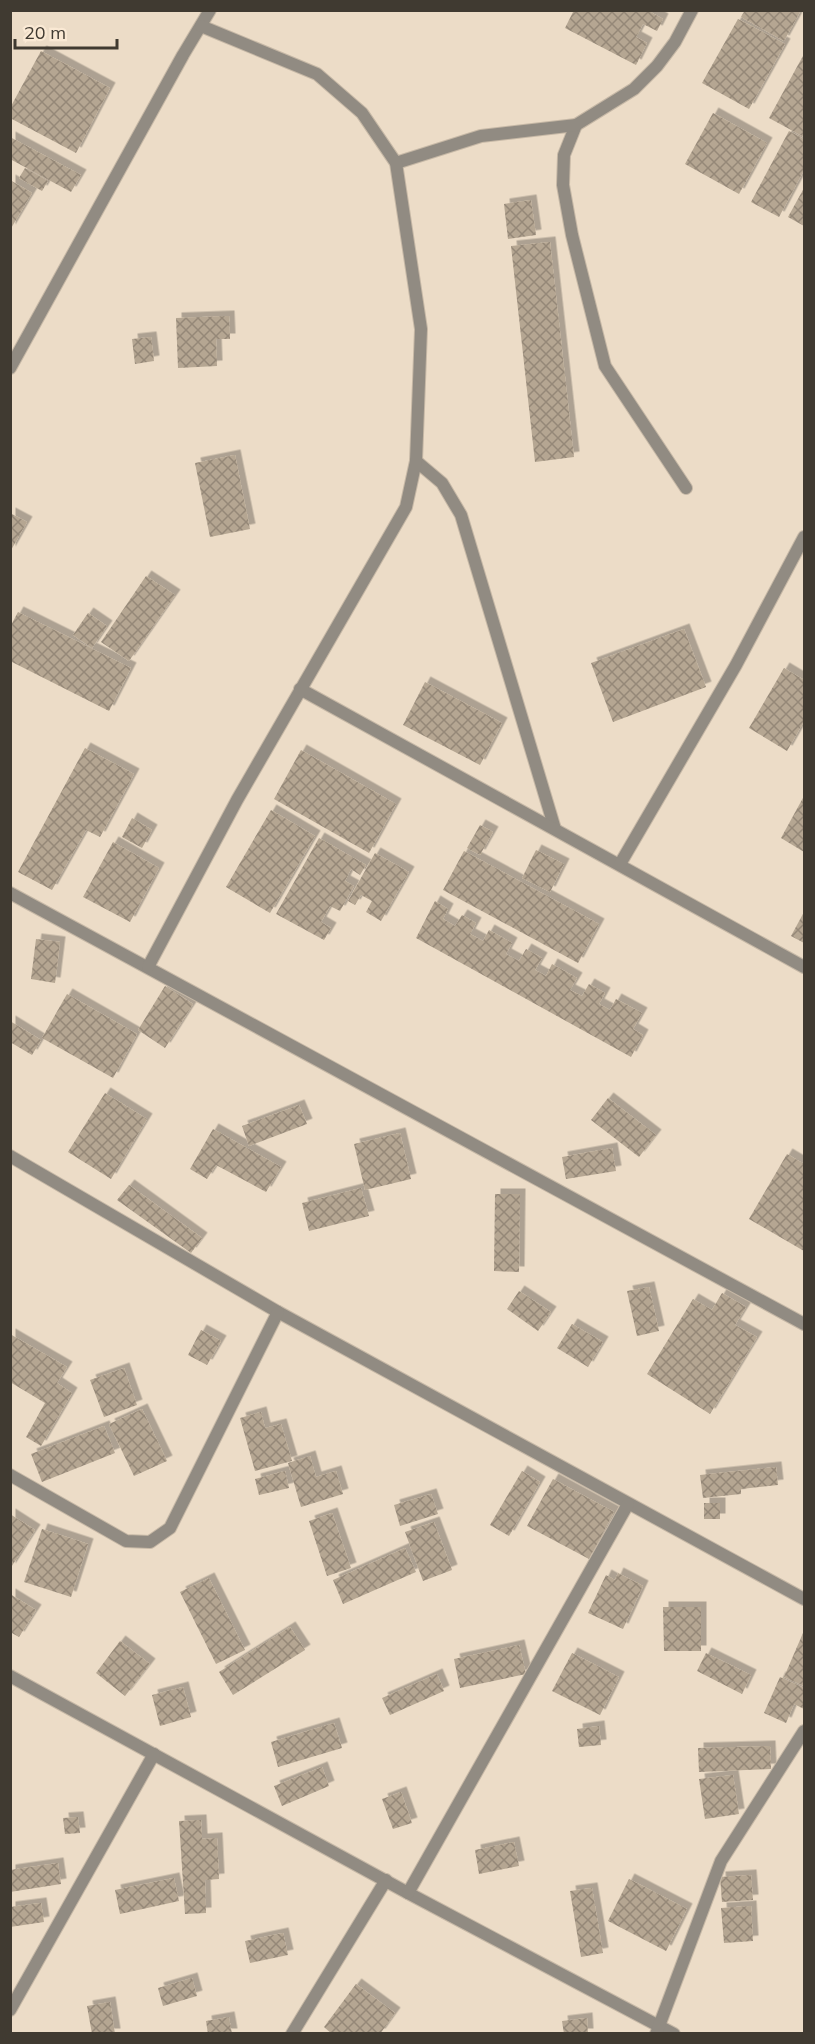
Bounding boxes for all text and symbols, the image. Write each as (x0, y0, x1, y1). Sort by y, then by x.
scale bar (15, 12, 117, 50)
text: 20 m (24, 21, 66, 44)

